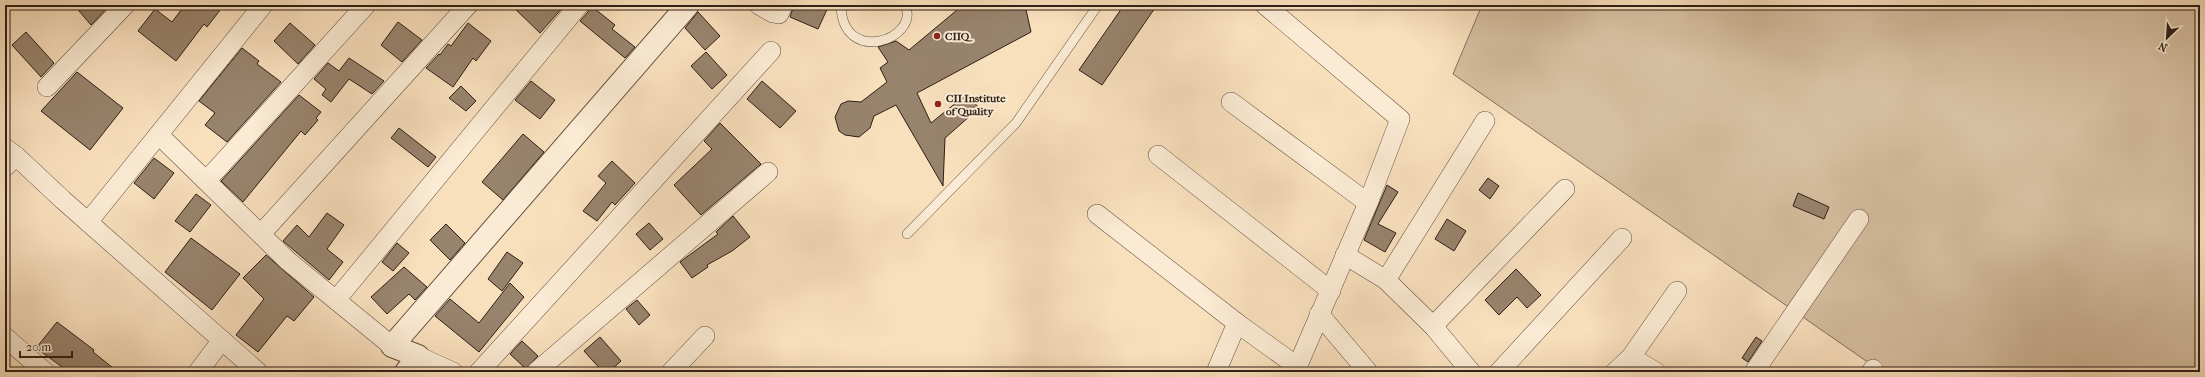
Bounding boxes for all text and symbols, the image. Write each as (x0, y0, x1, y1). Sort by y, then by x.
north arrow (2147, 18, 2187, 58)
place label: CIIQ (945, 30, 974, 43)
marker: CIIQ (932, 31, 942, 41)
text: N (2156, 39, 2170, 54)
place label: CII Institute of Quality (946, 92, 1006, 118)
marker: CII Institute of Quality (933, 99, 943, 109)
scale bar (20, 333, 72, 359)
text: 20 m (26, 340, 51, 354)

